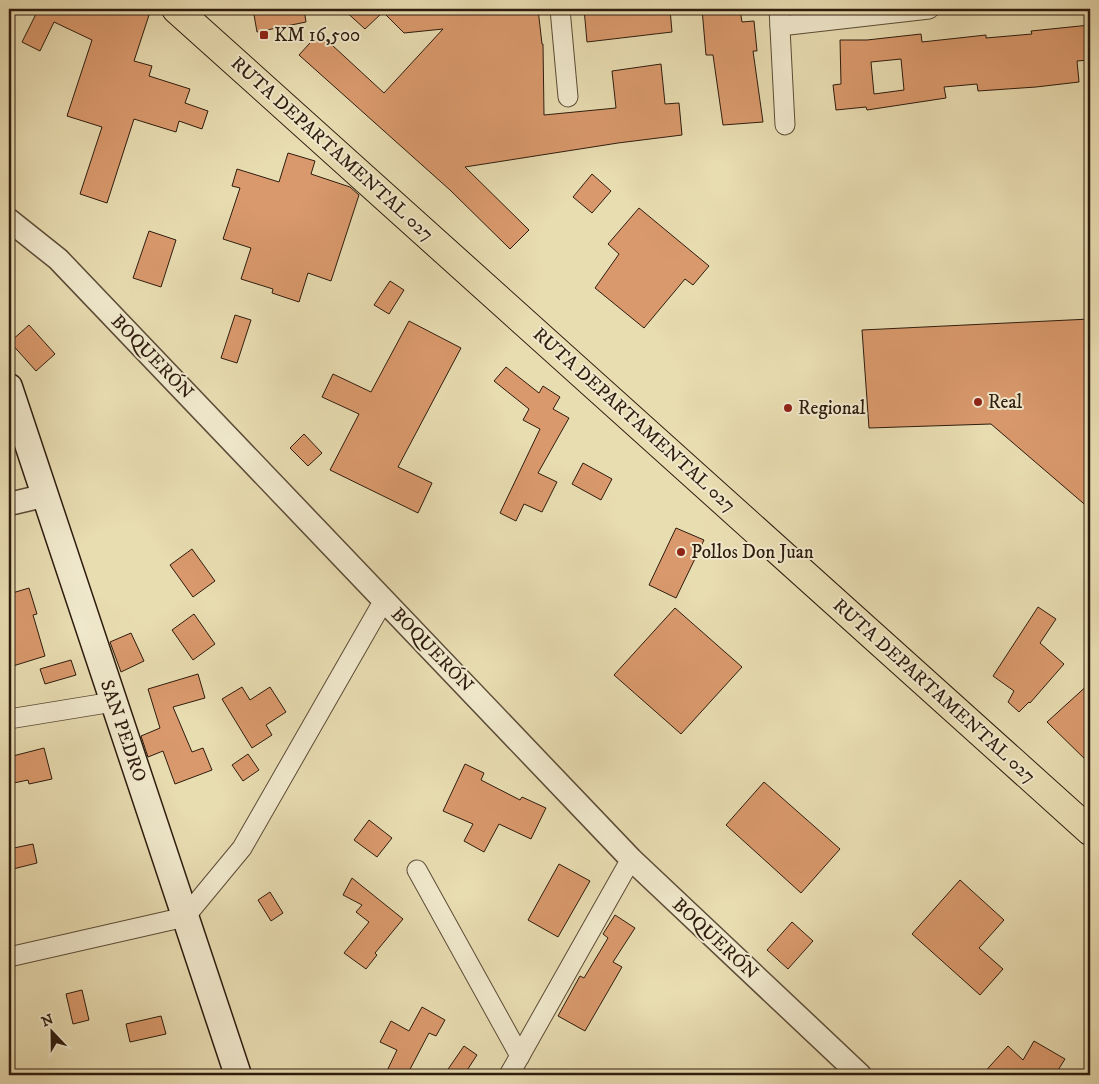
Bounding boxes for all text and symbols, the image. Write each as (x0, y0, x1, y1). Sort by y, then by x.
place label: KM 16,500 (274, 24, 360, 47)
marker: KM 16,500 (258, 29, 270, 41)
street label: RUTA DEPARTAMENTAL 027 (226, 52, 438, 246)
street label: BOQUERÓN (106, 308, 200, 404)
street label: RUTA DEPARTAMENTAL 027 (528, 323, 740, 517)
place label: Real (988, 391, 1022, 414)
marker: Real (972, 396, 984, 408)
place label: Regional (798, 397, 866, 420)
marker: Regional (782, 402, 794, 414)
place label: Pollos Don Juan (691, 541, 814, 564)
marker: Pollos Don Juan (675, 546, 687, 558)
street label: RUTA DEPARTAMENTAL 027 (828, 594, 1040, 788)
street label: BOQUERÓN (386, 601, 480, 697)
street label: SAN PEDRO (95, 677, 151, 785)
street label: BOQUERÓN (667, 892, 764, 985)
north arrow (28, 1006, 78, 1056)
text: N (39, 1010, 57, 1031)

